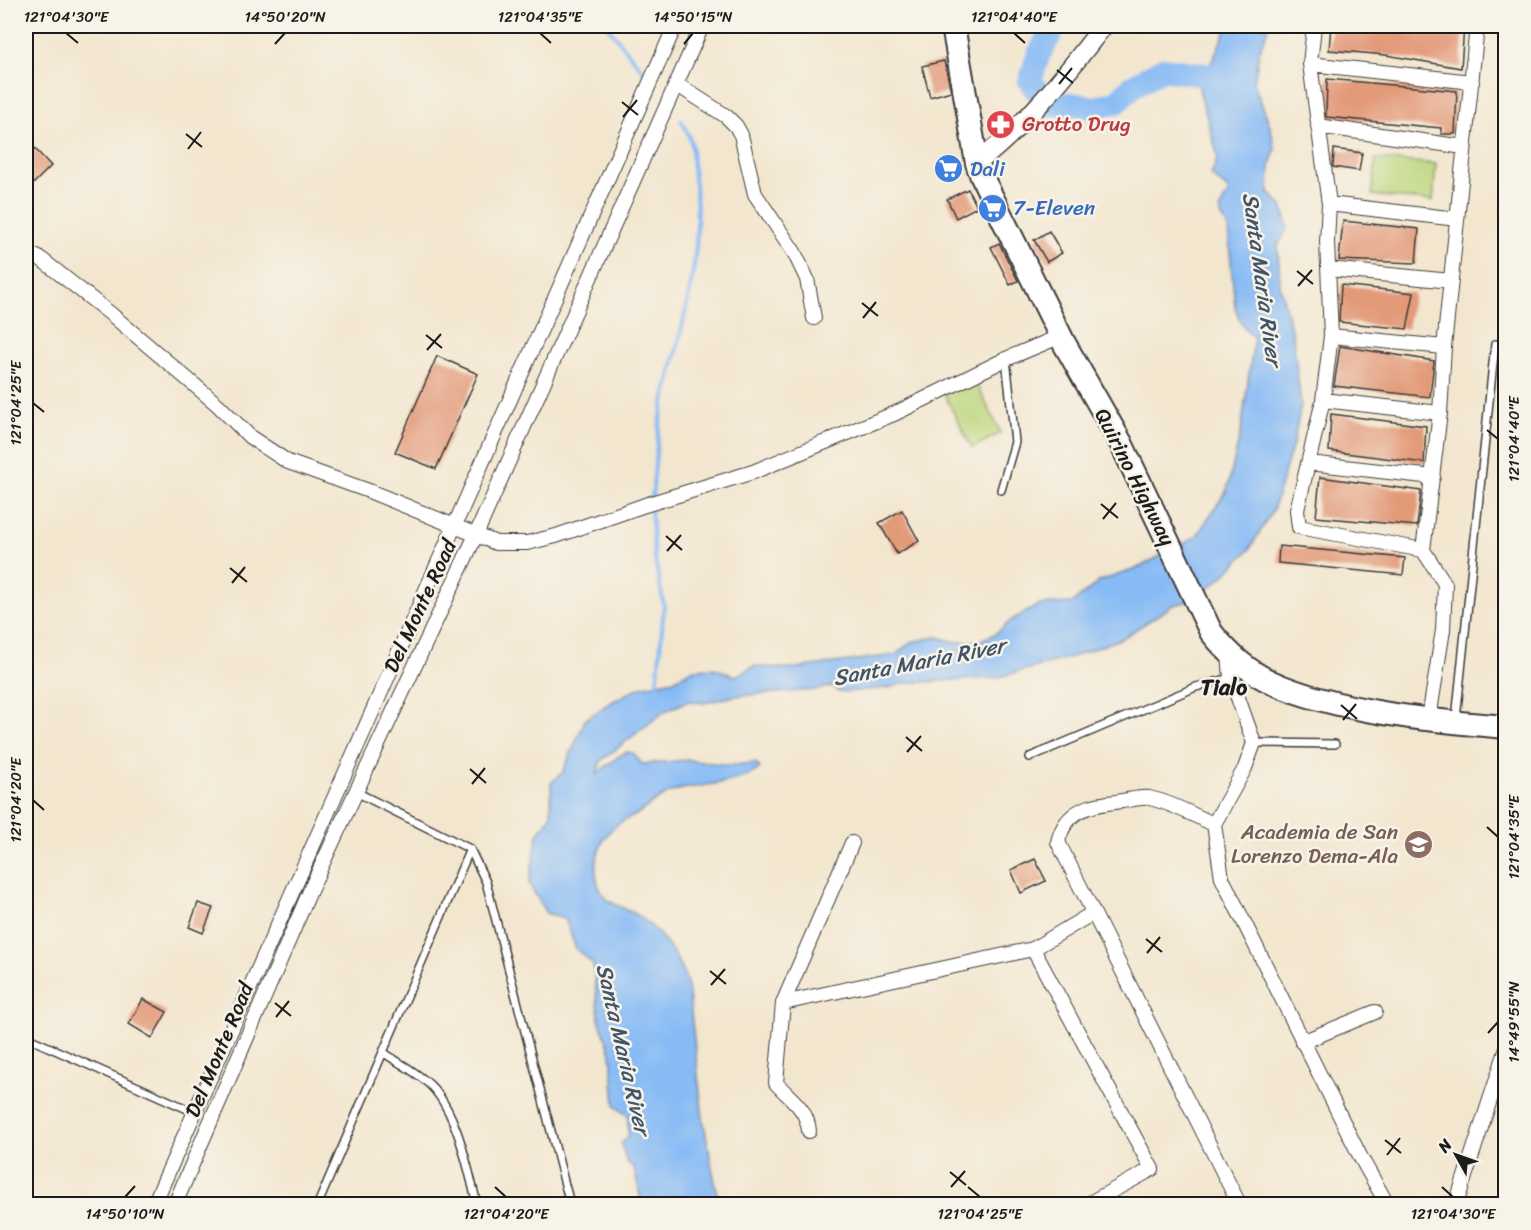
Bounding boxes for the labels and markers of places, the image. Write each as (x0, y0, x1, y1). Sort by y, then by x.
place label: Grotto Drug (1022, 105, 1131, 143)
pharmacy icon: Grotto Drug (985, 108, 1017, 140)
place label: Dali (970, 150, 1006, 188)
supermarket icon: Dali (933, 153, 965, 185)
place label: 7-Eleven (1013, 189, 1095, 227)
supermarket icon: 7-Eleven (976, 192, 1008, 224)
place label: Academia de San Lorenzo Dema-Ala (1231, 813, 1398, 875)
school or university icon: Academia de San Lorenzo Dema-Ala (1403, 828, 1435, 860)

